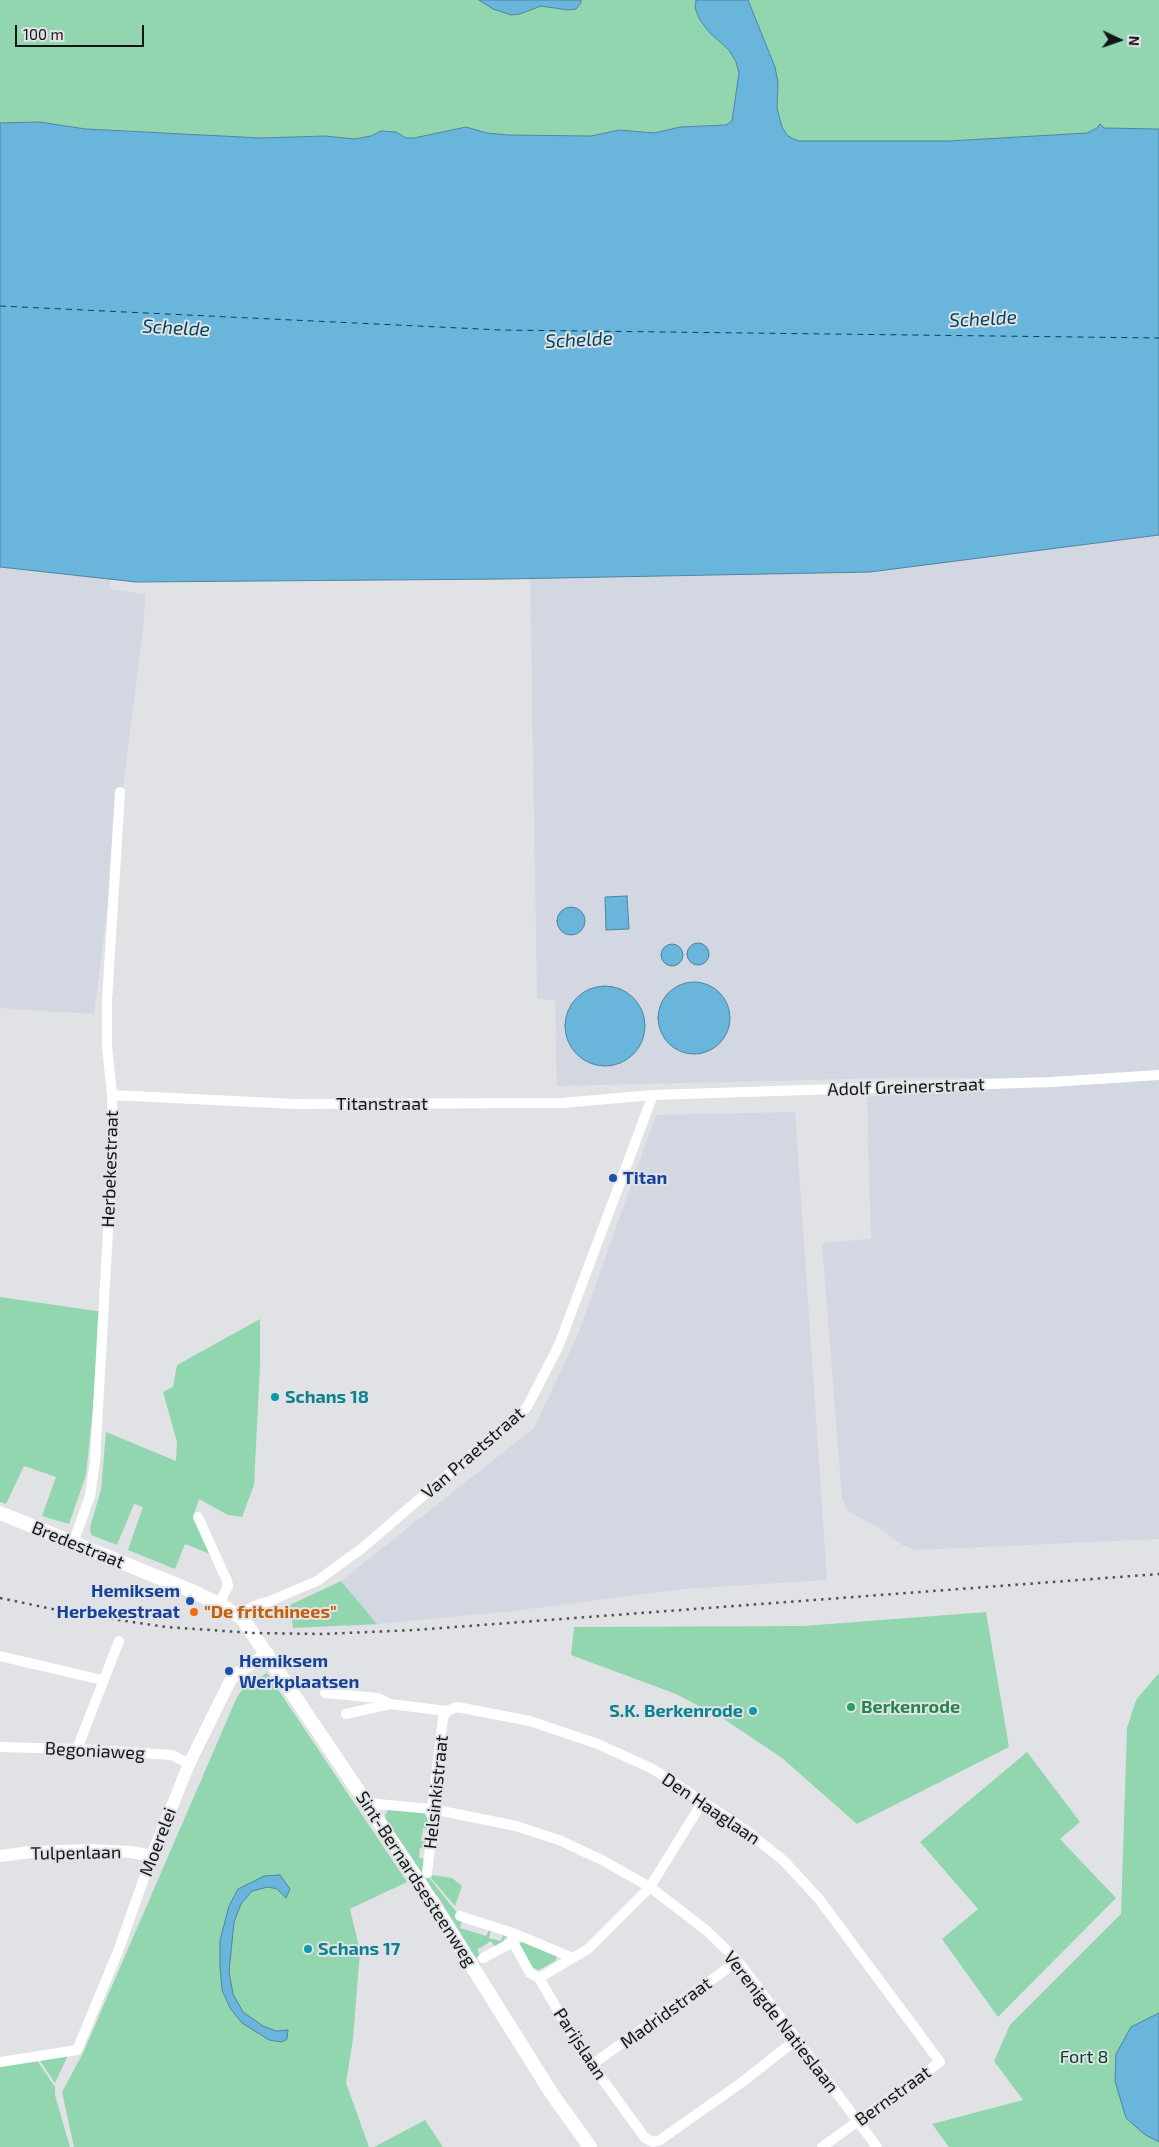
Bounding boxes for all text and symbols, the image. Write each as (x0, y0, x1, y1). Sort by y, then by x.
scale bar (18, 15, 146, 47)
north arrow (1094, 15, 1144, 65)
text: 100 m (23, 25, 64, 43)
text: N (1126, 35, 1143, 46)
water label: Schelde (949, 306, 1017, 332)
water label: Schelde (142, 315, 210, 341)
water label: Schelde (545, 327, 613, 353)
street label: Adolf Greinerstraat (827, 1073, 985, 1101)
street label: Titanstraat (336, 1093, 428, 1115)
street label: Herbekestraat (97, 1110, 123, 1228)
place label: Titan (623, 1167, 667, 1189)
marker: Titan (607, 1172, 619, 1184)
place label: Schans 18 (285, 1386, 369, 1408)
marker: Schans 18 (269, 1391, 281, 1403)
street label: Van Praetstraat (417, 1403, 529, 1503)
street label: Bredestraat (29, 1517, 127, 1573)
place label: Hemiksem Herbekestraat (57, 1580, 180, 1622)
marker: Hemiksem Herbekestraat (184, 1595, 196, 1607)
place label: "De fritchinees" (204, 1601, 337, 1623)
marker: "De fritchinees" (188, 1606, 200, 1618)
place label: Hemiksem Werkplaatsen (239, 1650, 359, 1692)
marker: Hemiksem Werkplaatsen (223, 1665, 235, 1677)
place label: Berkenrode (861, 1696, 960, 1718)
place label: S.K. Berkenrode (609, 1700, 743, 1722)
marker: Berkenrode (845, 1701, 857, 1713)
marker: S.K. Berkenrode (747, 1705, 759, 1717)
street label: Helsinkistraat (419, 1734, 453, 1850)
street label: Begoniaweg (44, 1738, 146, 1764)
street label: Den Haaglaan (658, 1768, 764, 1850)
street label: Sint-Bernardsesteenweg (351, 1787, 481, 1971)
street label: Moerelei (135, 1805, 181, 1879)
street label: Tulpenlaan (31, 1841, 121, 1865)
place label: Schans 17 (318, 1938, 400, 1960)
marker: Schans 17 (302, 1943, 314, 1955)
street label: Verenigde Natieslaan (719, 1947, 843, 2097)
street label: Madridstraat (616, 1973, 716, 2053)
street label: Parijslaan (549, 2004, 611, 2084)
park label: Fort 8 (1060, 2046, 1108, 2068)
street label: Bernstraat (851, 2061, 935, 2131)

